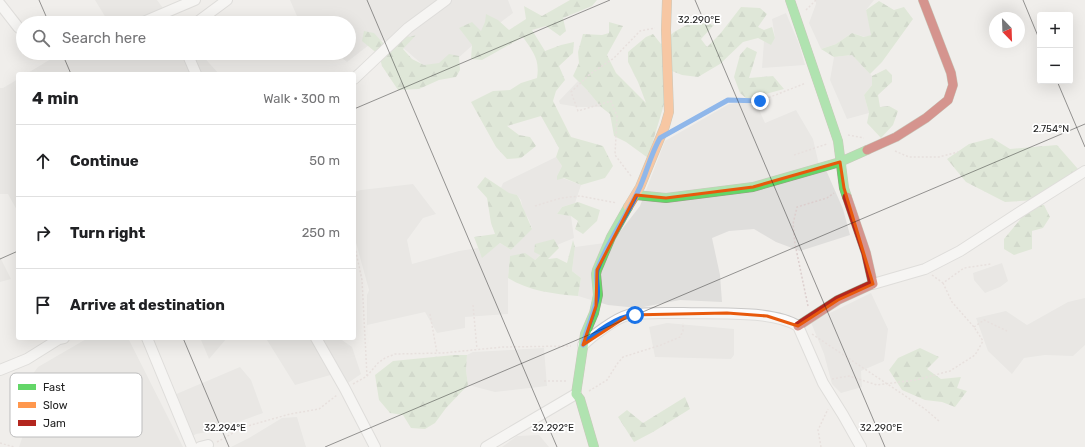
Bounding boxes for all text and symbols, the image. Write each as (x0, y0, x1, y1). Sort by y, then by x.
north arrow (989, 12, 1025, 48)
map controls (1037, 12, 1073, 84)
button: + (1037, 12, 1073, 48)
text: 32.290°E (678, 14, 720, 26)
search box (16, 16, 356, 60)
icon: search (30, 27, 52, 49)
text: Search here (62, 29, 146, 47)
button: − (1037, 48, 1073, 84)
text: 4 min (32, 88, 79, 108)
text: Walk · 300 m (263, 91, 340, 106)
route end (751, 92, 769, 110)
text: 2.754°N (1033, 123, 1069, 135)
icon: ahead (32, 150, 54, 172)
text: Continue (70, 152, 139, 170)
text: 50 m (309, 153, 340, 168)
icon: right (32, 222, 54, 244)
text: Turn right (70, 224, 145, 242)
text: 250 m (302, 225, 340, 240)
icon: arrive (32, 294, 54, 316)
text: Arrive at destination (70, 296, 225, 314)
route start (626, 306, 644, 324)
legend (10, 373, 142, 437)
text: Fast (43, 381, 66, 394)
text: Slow (43, 399, 68, 412)
text: Jam (43, 417, 66, 430)
text: 32.294°E (204, 422, 246, 434)
text: 32.292°E (532, 422, 574, 434)
text: 32.290°E (860, 422, 902, 434)

